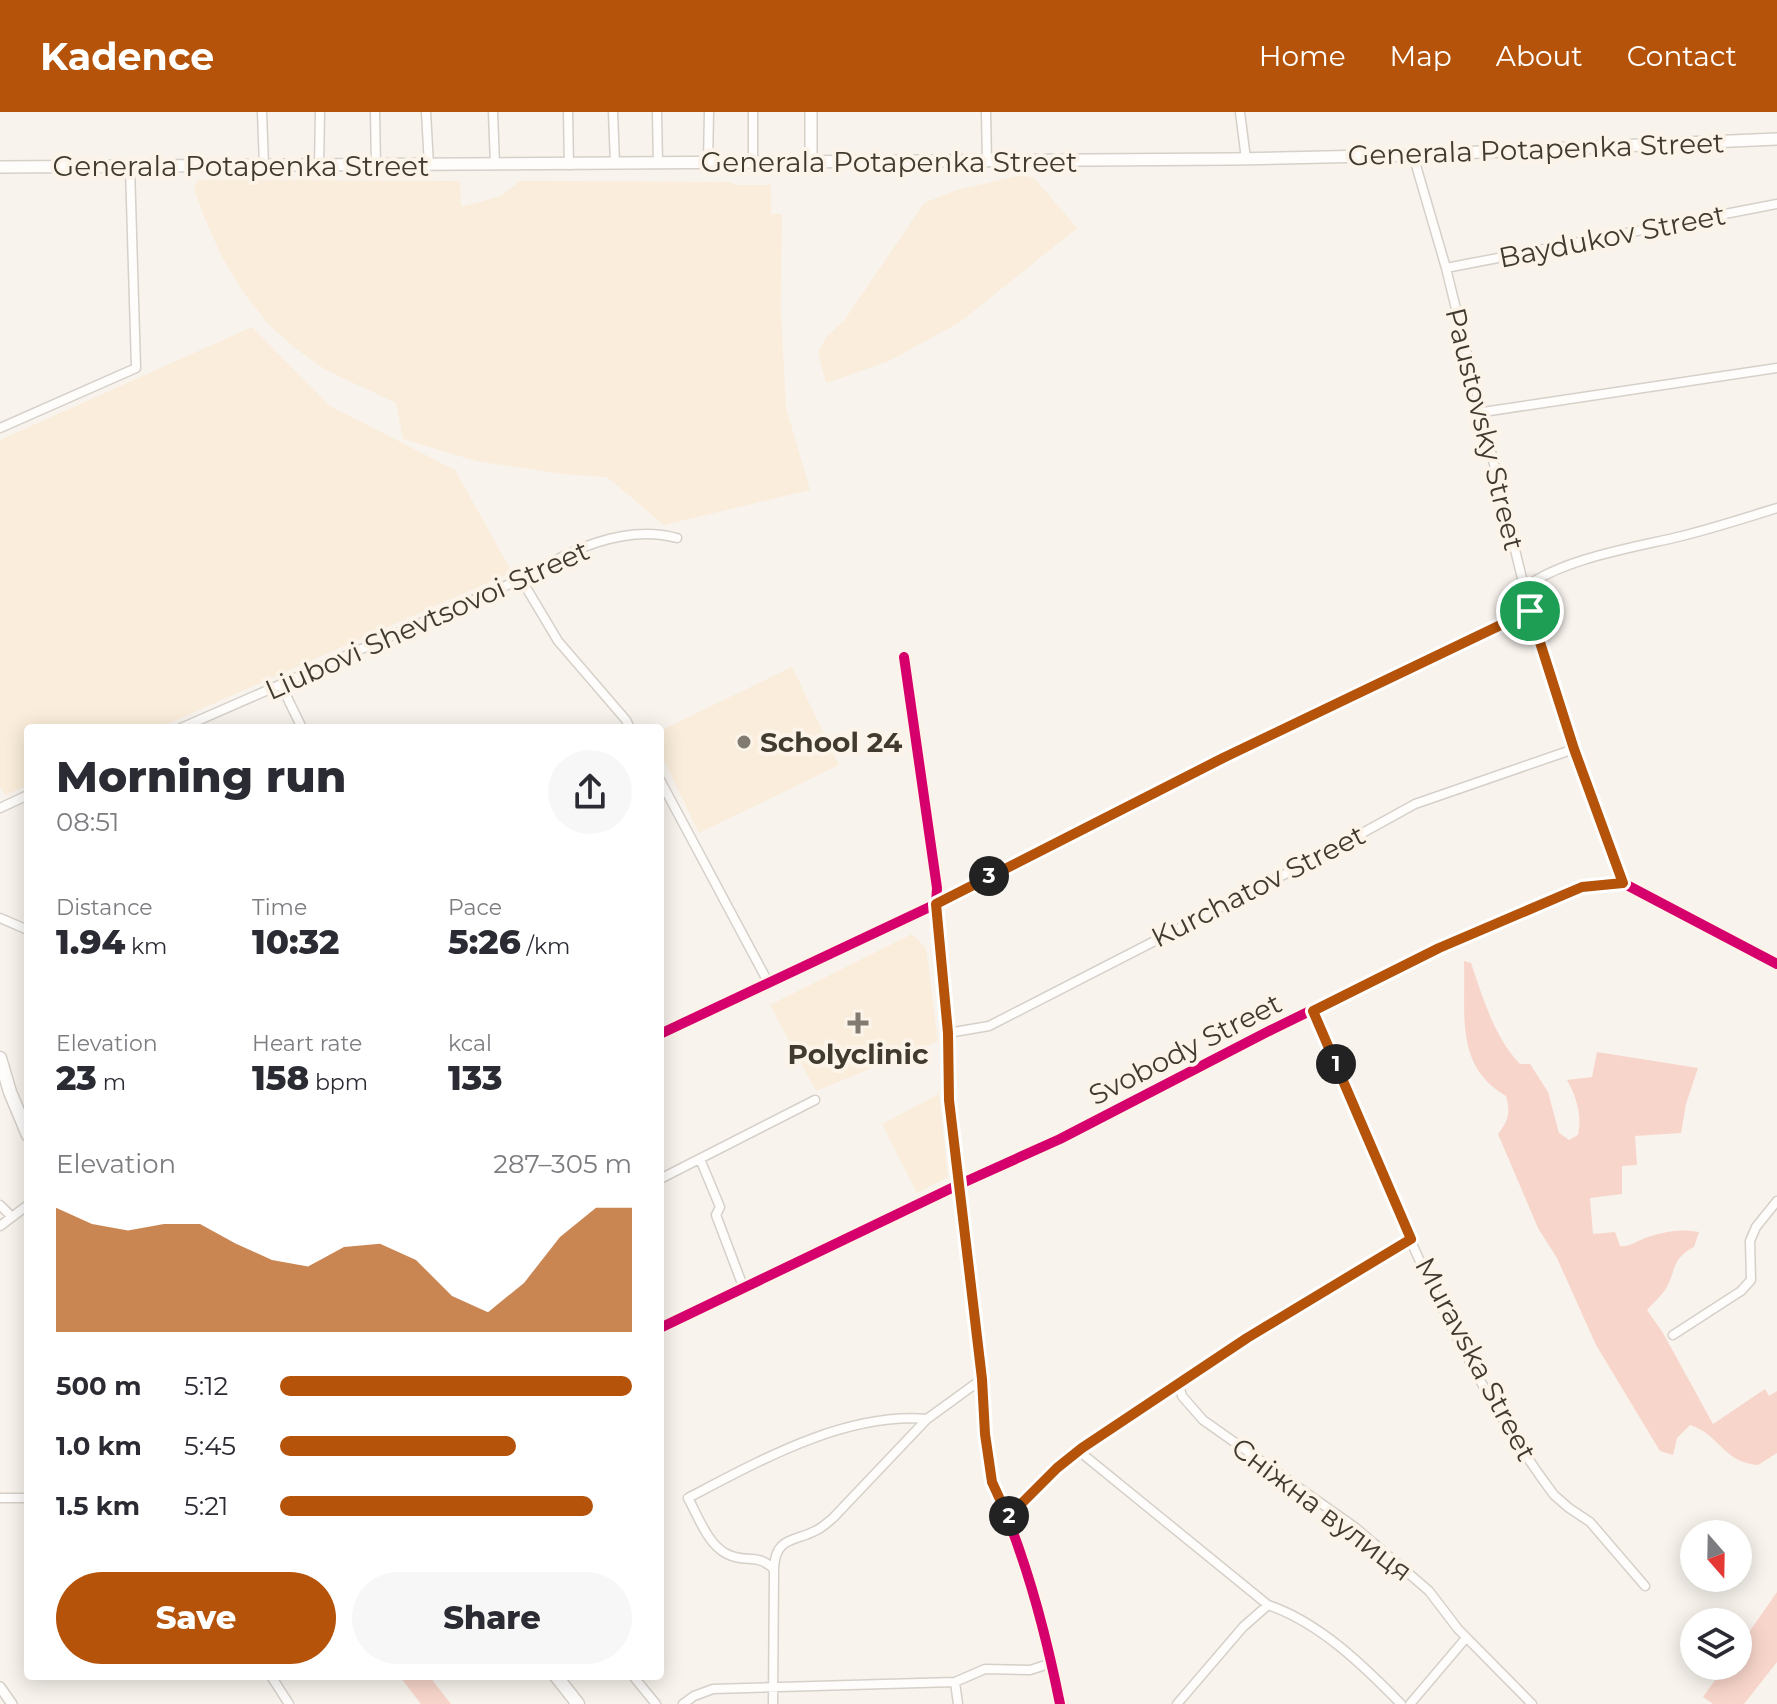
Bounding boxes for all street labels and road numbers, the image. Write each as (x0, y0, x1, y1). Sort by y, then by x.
street label: Generala Potapenka Street (1347, 125, 1725, 173)
street label: Generala Potapenka Street (701, 145, 1077, 179)
street label: Generala Potapenka Street (53, 149, 429, 183)
street label: Baydukov Street (1496, 197, 1728, 275)
street label: Paustovsky Street (1438, 304, 1532, 554)
street label: Liubovi Shevtsovoi Street (260, 533, 594, 707)
street label: Kurchatov Street (1145, 817, 1371, 955)
street label: Svobody Street (1083, 986, 1287, 1112)
street label: Muravska Street (1408, 1251, 1544, 1467)
street label: Сніжна вулиця (1225, 1430, 1419, 1588)

